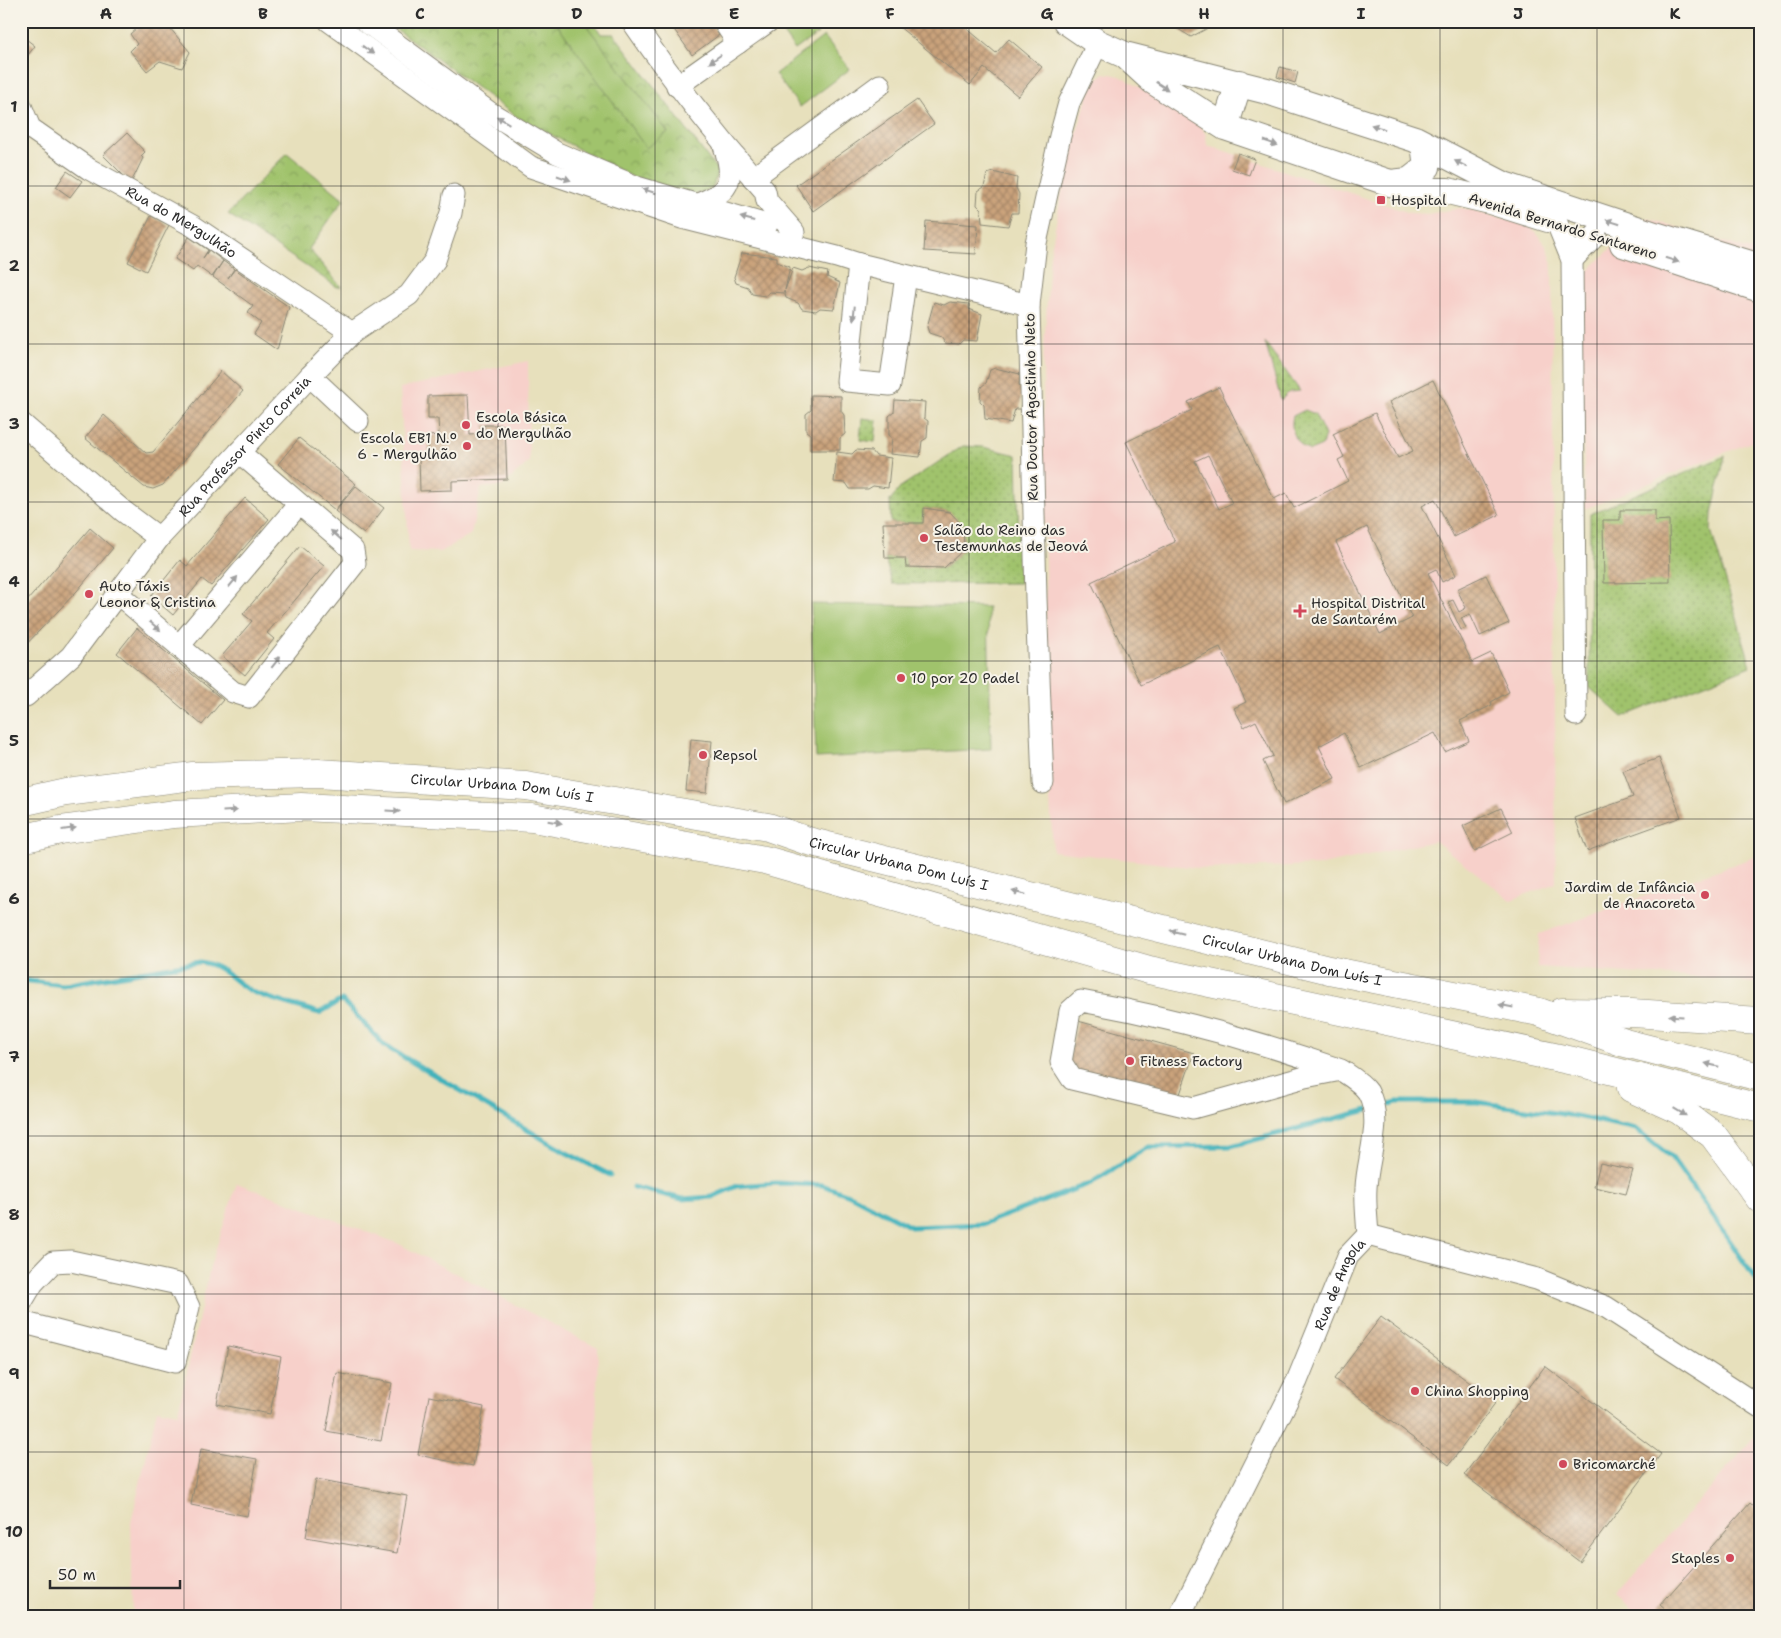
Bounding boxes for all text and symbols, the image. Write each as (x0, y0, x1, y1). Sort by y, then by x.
text: A (100, 3, 112, 24)
text: B (258, 3, 268, 24)
text: C (415, 3, 425, 24)
text: D (571, 3, 583, 24)
text: E (729, 3, 739, 24)
text: F (885, 3, 895, 24)
text: G (1041, 3, 1054, 24)
text: H (1198, 3, 1210, 24)
text: I (1357, 3, 1366, 24)
text: J (1513, 3, 1523, 24)
text: K (1670, 3, 1681, 24)
one-way arrow (361, 45, 375, 55)
one-way arrow (708, 54, 722, 64)
one-way arrow (1155, 82, 1168, 91)
text: 1 (10, 96, 18, 117)
one-way arrow (496, 116, 509, 125)
one-way arrow (1371, 123, 1386, 131)
one-way arrow (1264, 140, 1279, 147)
one-way arrow (1454, 160, 1469, 168)
one-way arrow (556, 175, 571, 183)
street label: Rua do Mergulhão (123, 182, 240, 262)
one-way arrow (641, 186, 656, 194)
street label: Avenida Bernardo Santareno (1467, 189, 1659, 263)
place label: Hospital (1391, 191, 1447, 209)
marker: Hospital (1375, 194, 1387, 206)
one-way arrow (739, 215, 754, 223)
one-way arrow (1605, 217, 1620, 225)
text: 2 (8, 255, 20, 276)
one-way arrow (1665, 257, 1680, 264)
one-way arrow (850, 305, 858, 321)
street label: Rua Doutor Agostinho Neto (1020, 313, 1042, 501)
street label: Rua Professor Pinto Correia (174, 372, 315, 521)
place label: Escola Básica do Mergulhão (476, 408, 571, 442)
text: 3 (8, 413, 20, 434)
marker: Escola Básica do Mergulhão (460, 419, 472, 431)
place label: Escola EB1 N.º 6 - Mergulhão (357, 429, 457, 463)
marker: Escola EB1 N.º 6 - Mergulhão (461, 440, 473, 452)
place label: Salão do Reino das Testemunhas de Jeová (934, 521, 1088, 555)
one-way arrow (329, 530, 342, 541)
marker: Salão do Reino das Testemunhas de Jeová (918, 532, 930, 544)
text: 4 (8, 571, 20, 592)
one-way arrow (227, 575, 238, 588)
place label: Auto Táxis Leonor & Cristina (99, 577, 216, 611)
marker: Auto Táxis Leonor & Cristina (83, 588, 95, 600)
place label: Hospital Distrital de Santarém (1311, 594, 1426, 628)
marker: Hospital Distrital de Santarém (1293, 604, 1307, 618)
one-way arrow (149, 620, 161, 632)
one-way arrow (271, 655, 281, 669)
place label: 10 por 20 Padel (911, 669, 1020, 687)
marker: 10 por 20 Padel (895, 672, 907, 684)
text: 5 (9, 730, 19, 751)
place label: Repsol (713, 746, 758, 764)
marker: Repsol (697, 749, 709, 761)
street label: Circular Urbana Dom Luís I (410, 770, 595, 806)
one-way arrow (223, 806, 239, 814)
one-way arrow (385, 808, 401, 816)
one-way arrow (547, 819, 563, 827)
one-way arrow (61, 825, 77, 833)
street label: Circular Urbana Dom Luís I (807, 833, 991, 894)
place label: Jardim de Infância de Anacoreta (1565, 878, 1695, 912)
text: 6 (8, 888, 20, 909)
one-way arrow (1012, 889, 1027, 897)
marker: Jardim de Infância de Anacoreta (1699, 889, 1711, 901)
one-way arrow (1169, 928, 1184, 936)
street label: Circular Urbana Dom Luís I (1201, 930, 1384, 989)
one-way arrow (1498, 1001, 1514, 1009)
one-way arrow (1668, 1012, 1684, 1020)
text: 7 (8, 1046, 20, 1067)
place label: Fitness Factory (1140, 1052, 1243, 1070)
marker: Fitness Factory (1124, 1055, 1136, 1067)
one-way arrow (1705, 1061, 1720, 1069)
one-way arrow (1673, 1107, 1686, 1117)
text: 8 (8, 1204, 20, 1225)
street label: Rua de Angola (1310, 1234, 1370, 1333)
text: 9 (8, 1363, 20, 1384)
place label: China Shopping (1425, 1382, 1529, 1400)
marker: China Shopping (1409, 1385, 1421, 1397)
place label: Bricomarché (1573, 1455, 1656, 1473)
marker: Bricomarché (1557, 1458, 1569, 1470)
text: 10 (5, 1521, 23, 1542)
place label: Staples (1671, 1549, 1720, 1567)
marker: Staples (1724, 1552, 1736, 1564)
scale bar (50, 1558, 180, 1590)
text: 50 m (58, 1565, 96, 1585)

